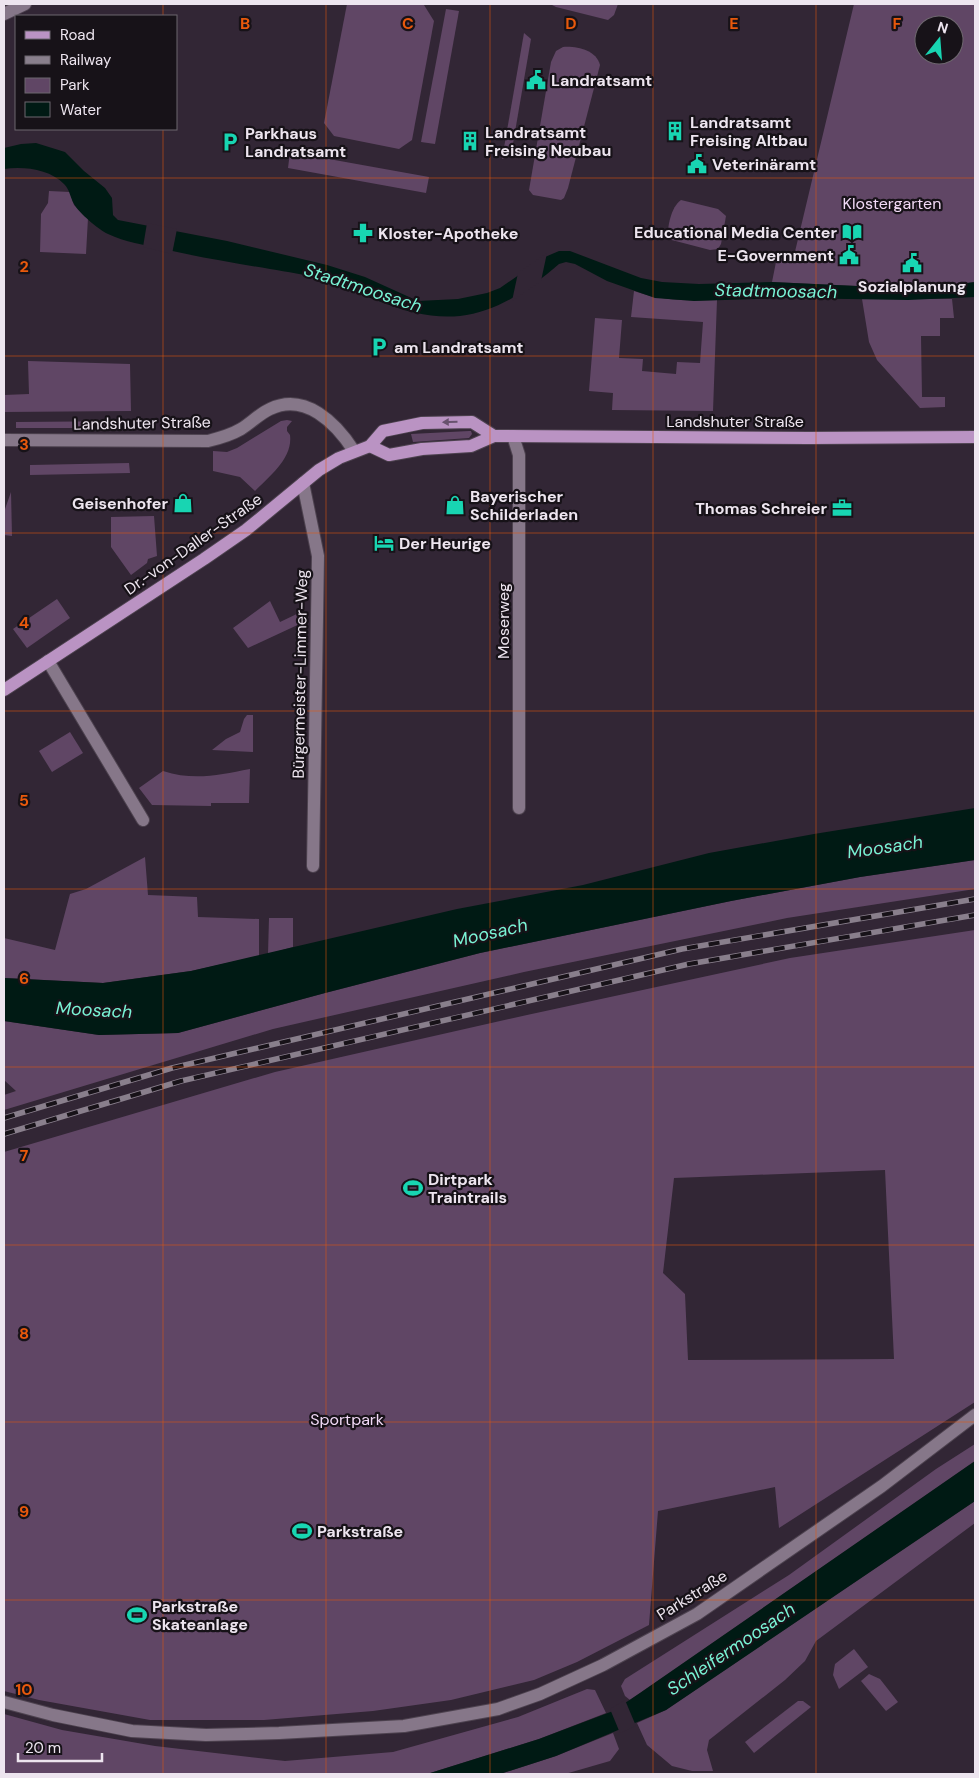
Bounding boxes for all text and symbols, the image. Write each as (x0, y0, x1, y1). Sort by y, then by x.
text: B (240, 13, 250, 34)
text: C (402, 13, 414, 34)
text: D (565, 13, 577, 34)
text: E (729, 13, 739, 34)
text: F (893, 13, 902, 34)
legend (15, 15, 178, 130)
north arrow (914, 15, 964, 65)
text: N (935, 17, 950, 38)
text: Road (60, 25, 95, 45)
text: Railway (60, 50, 112, 70)
public building icon: Landratsamt (525, 69, 547, 91)
place label: Landratsamt (551, 70, 652, 91)
text: Park (60, 75, 90, 95)
text: Water (60, 100, 102, 120)
place label: Landratsamt Freising Altbau (690, 112, 808, 151)
building icon: Landratsamt Freising Altbau (664, 120, 686, 142)
place label: Landratsamt Freising Neubau (485, 122, 611, 161)
place label: Parkhaus Landratsamt (245, 123, 346, 162)
building icon: Landratsamt Freising Neubau (459, 130, 481, 152)
parking icon: Parkhaus Landratsamt (219, 131, 241, 153)
public building icon: Veterinäramt (686, 153, 708, 175)
place label: Veterinäramt (712, 154, 816, 175)
park label: Klostergarten (843, 193, 941, 214)
library icon: Educational Media Center (841, 221, 863, 243)
pharmacy icon: Kloster-Apotheke (352, 222, 374, 244)
place label: Educational Media Center (634, 222, 837, 243)
place label: Kloster-Apotheke (378, 223, 518, 244)
public building icon: E-Government (838, 244, 860, 266)
place label: E-Government (717, 245, 834, 266)
public building icon: Sozialplanung (901, 252, 923, 274)
text: 2 (19, 256, 29, 277)
water label: Stadtmoosach (301, 258, 425, 318)
place label: Sozialplanung (858, 276, 966, 297)
water label: Stadtmoosach (714, 278, 838, 304)
parking icon: am Landratsamt (368, 336, 390, 358)
place label: am Landratsamt (394, 337, 524, 358)
street label: Landshuter Straße (73, 411, 211, 435)
street label: Landshuter Straße (666, 411, 804, 432)
one-way arrow (441, 418, 457, 426)
text: 3 (19, 434, 29, 455)
place label: Bayerischer Schilderladen (470, 486, 578, 525)
street label: Dr.-von-Daller-Straße (120, 488, 266, 600)
shop icon: Geisenhofer (172, 492, 194, 514)
place label: Geisenhofer (72, 493, 168, 514)
shop icon: Bayerischer Schilderladen (444, 494, 466, 516)
office icon: Thomas Schreier (831, 497, 853, 519)
place label: Thomas Schreier (695, 498, 827, 519)
hotel icon: Der Heurige (373, 532, 395, 554)
place label: Der Heurige (399, 533, 491, 554)
street label: Bürgermeister-Limmer-Weg (288, 569, 312, 779)
street label: Moserweg (493, 583, 514, 659)
text: 4 (19, 612, 29, 633)
text: 5 (19, 790, 29, 811)
water label: Moosach (846, 830, 924, 864)
water label: Moosach (450, 913, 530, 953)
text: 6 (19, 968, 29, 989)
water label: Moosach (55, 996, 133, 1024)
text: 7 (20, 1145, 29, 1166)
place label: Dirtpark Traintrails (428, 1169, 507, 1208)
sports icon: Dirtpark Traintrails (402, 1177, 424, 1199)
text: 8 (19, 1323, 29, 1344)
park label: Sportpark (310, 1409, 384, 1430)
text: 9 (19, 1501, 29, 1522)
sports icon: Parkstraße (291, 1520, 313, 1542)
place label: Parkstraße (317, 1521, 403, 1542)
street label: Parkstraße (653, 1565, 731, 1625)
place label: Parkstraße Skateanlage (152, 1596, 248, 1635)
water label: Schleifermoosach (662, 1597, 800, 1701)
sports icon: Parkstraße Skateanlage (126, 1604, 148, 1626)
text: 10 (15, 1679, 33, 1700)
scale bar (18, 1730, 101, 1762)
text: 20 m (25, 1738, 61, 1758)

